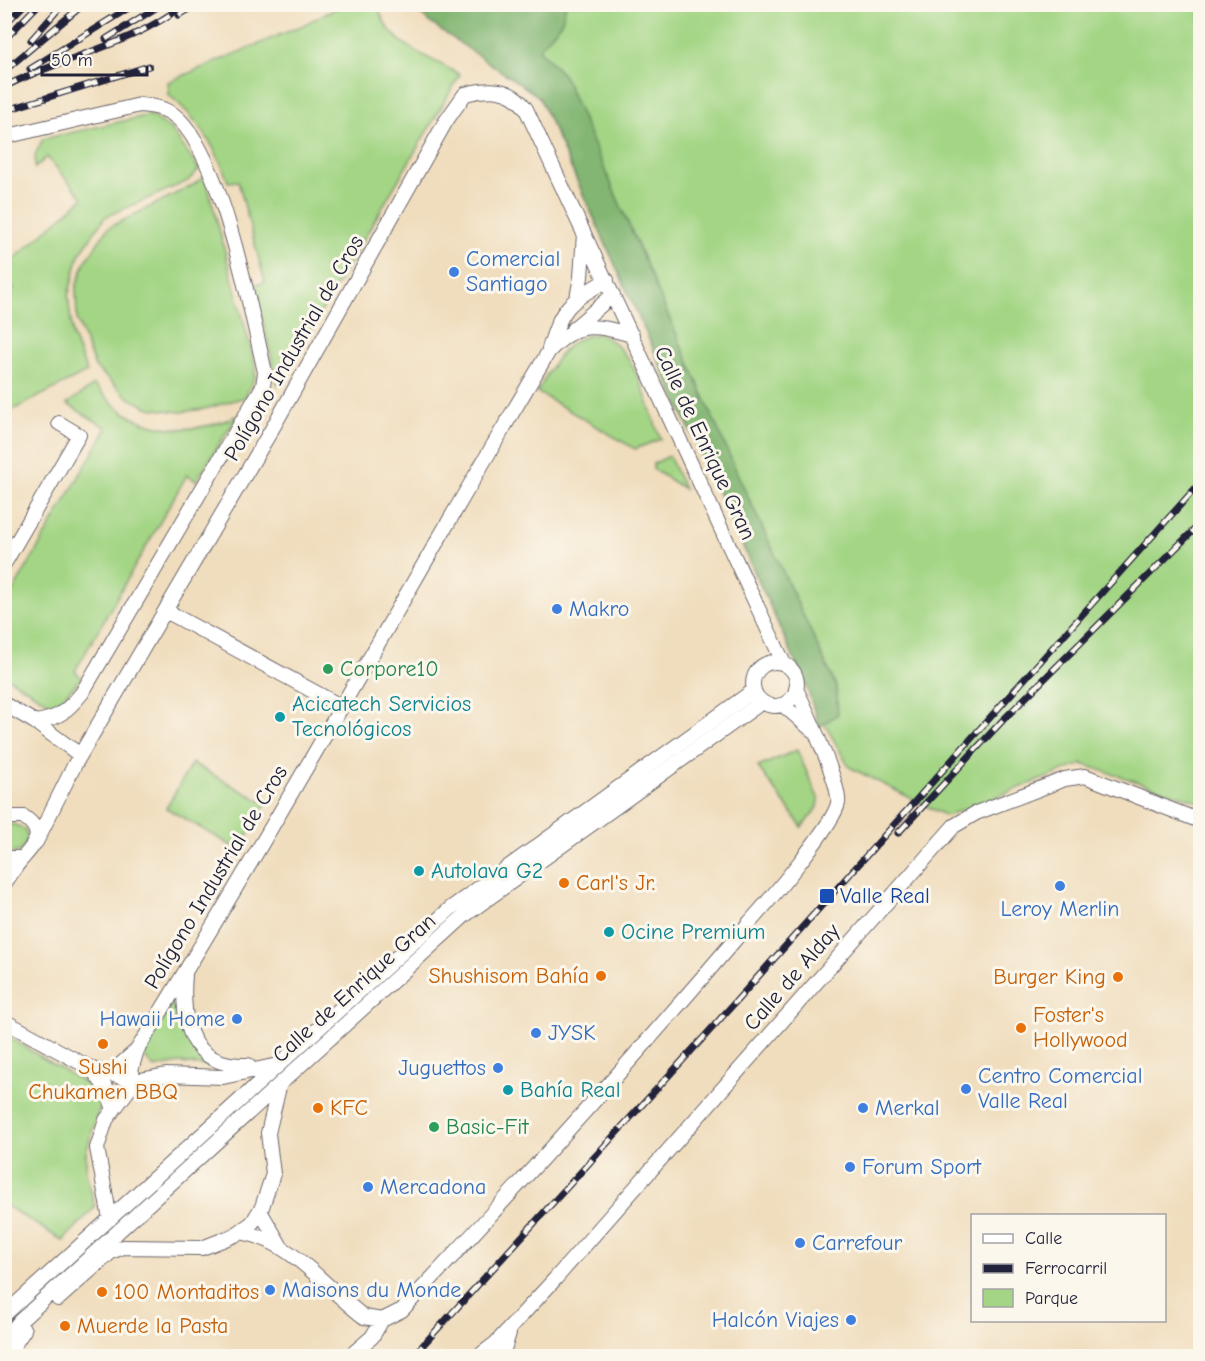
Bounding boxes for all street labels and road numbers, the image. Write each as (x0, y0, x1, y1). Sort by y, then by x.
street label: Polígono Industrial de Cros (219, 231, 369, 465)
street label: Calle de Enrique Gran (649, 342, 761, 544)
street label: Polígono Industrial de Cros (139, 760, 293, 994)
street label: Calle de Enrique Gran (267, 908, 441, 1068)
street label: Calle de Alday (738, 918, 846, 1036)

